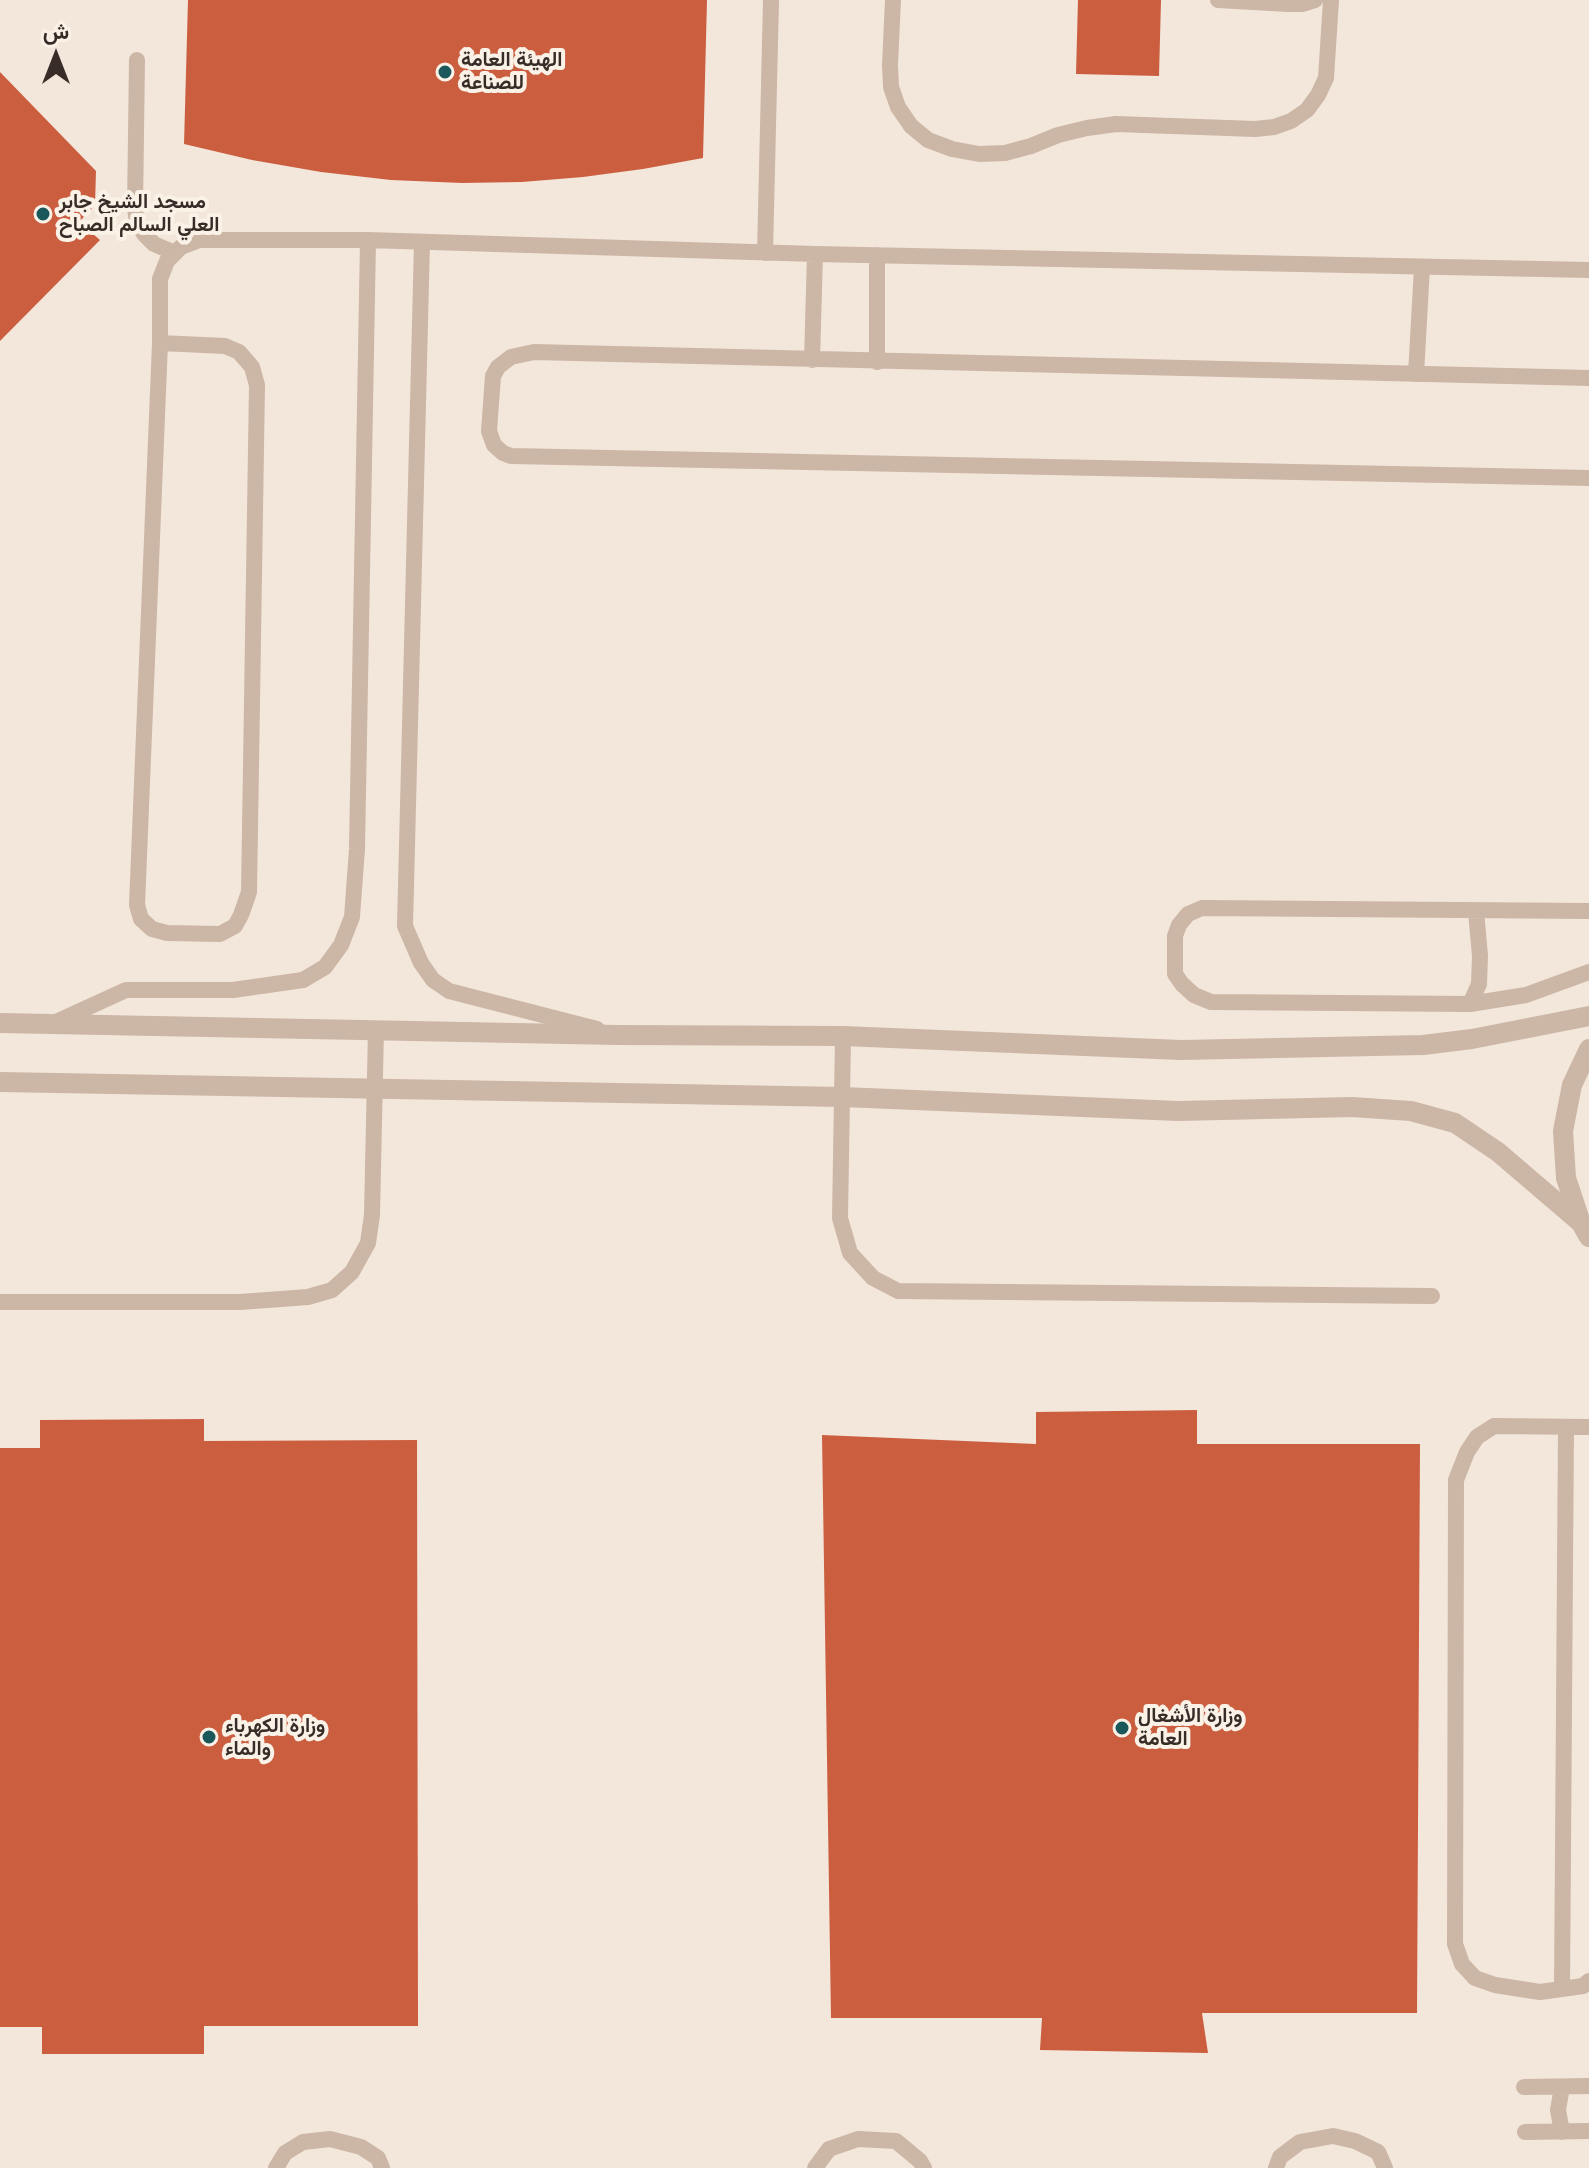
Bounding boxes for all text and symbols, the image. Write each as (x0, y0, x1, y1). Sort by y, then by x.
north arrow (16, 16, 96, 96)
text: ش (43, 19, 69, 44)
place label: الهيئة العامة للصناعة (461, 48, 562, 95)
marker: الهيئة العامة للصناعة (436, 63, 454, 81)
place label: مسجد الشيخ جابر العلي السالم الصباح (59, 190, 219, 237)
marker: مسجد الشيخ جابر العلي السالم الصباح (34, 205, 52, 223)
place label: وزارة الأشغال العامة (1138, 1704, 1242, 1751)
place label: وزارة الكهرباء والماء (225, 1714, 325, 1761)
marker: وزارة الأشغال العامة (1113, 1719, 1131, 1737)
marker: وزارة الكهرباء والماء (200, 1728, 218, 1746)

